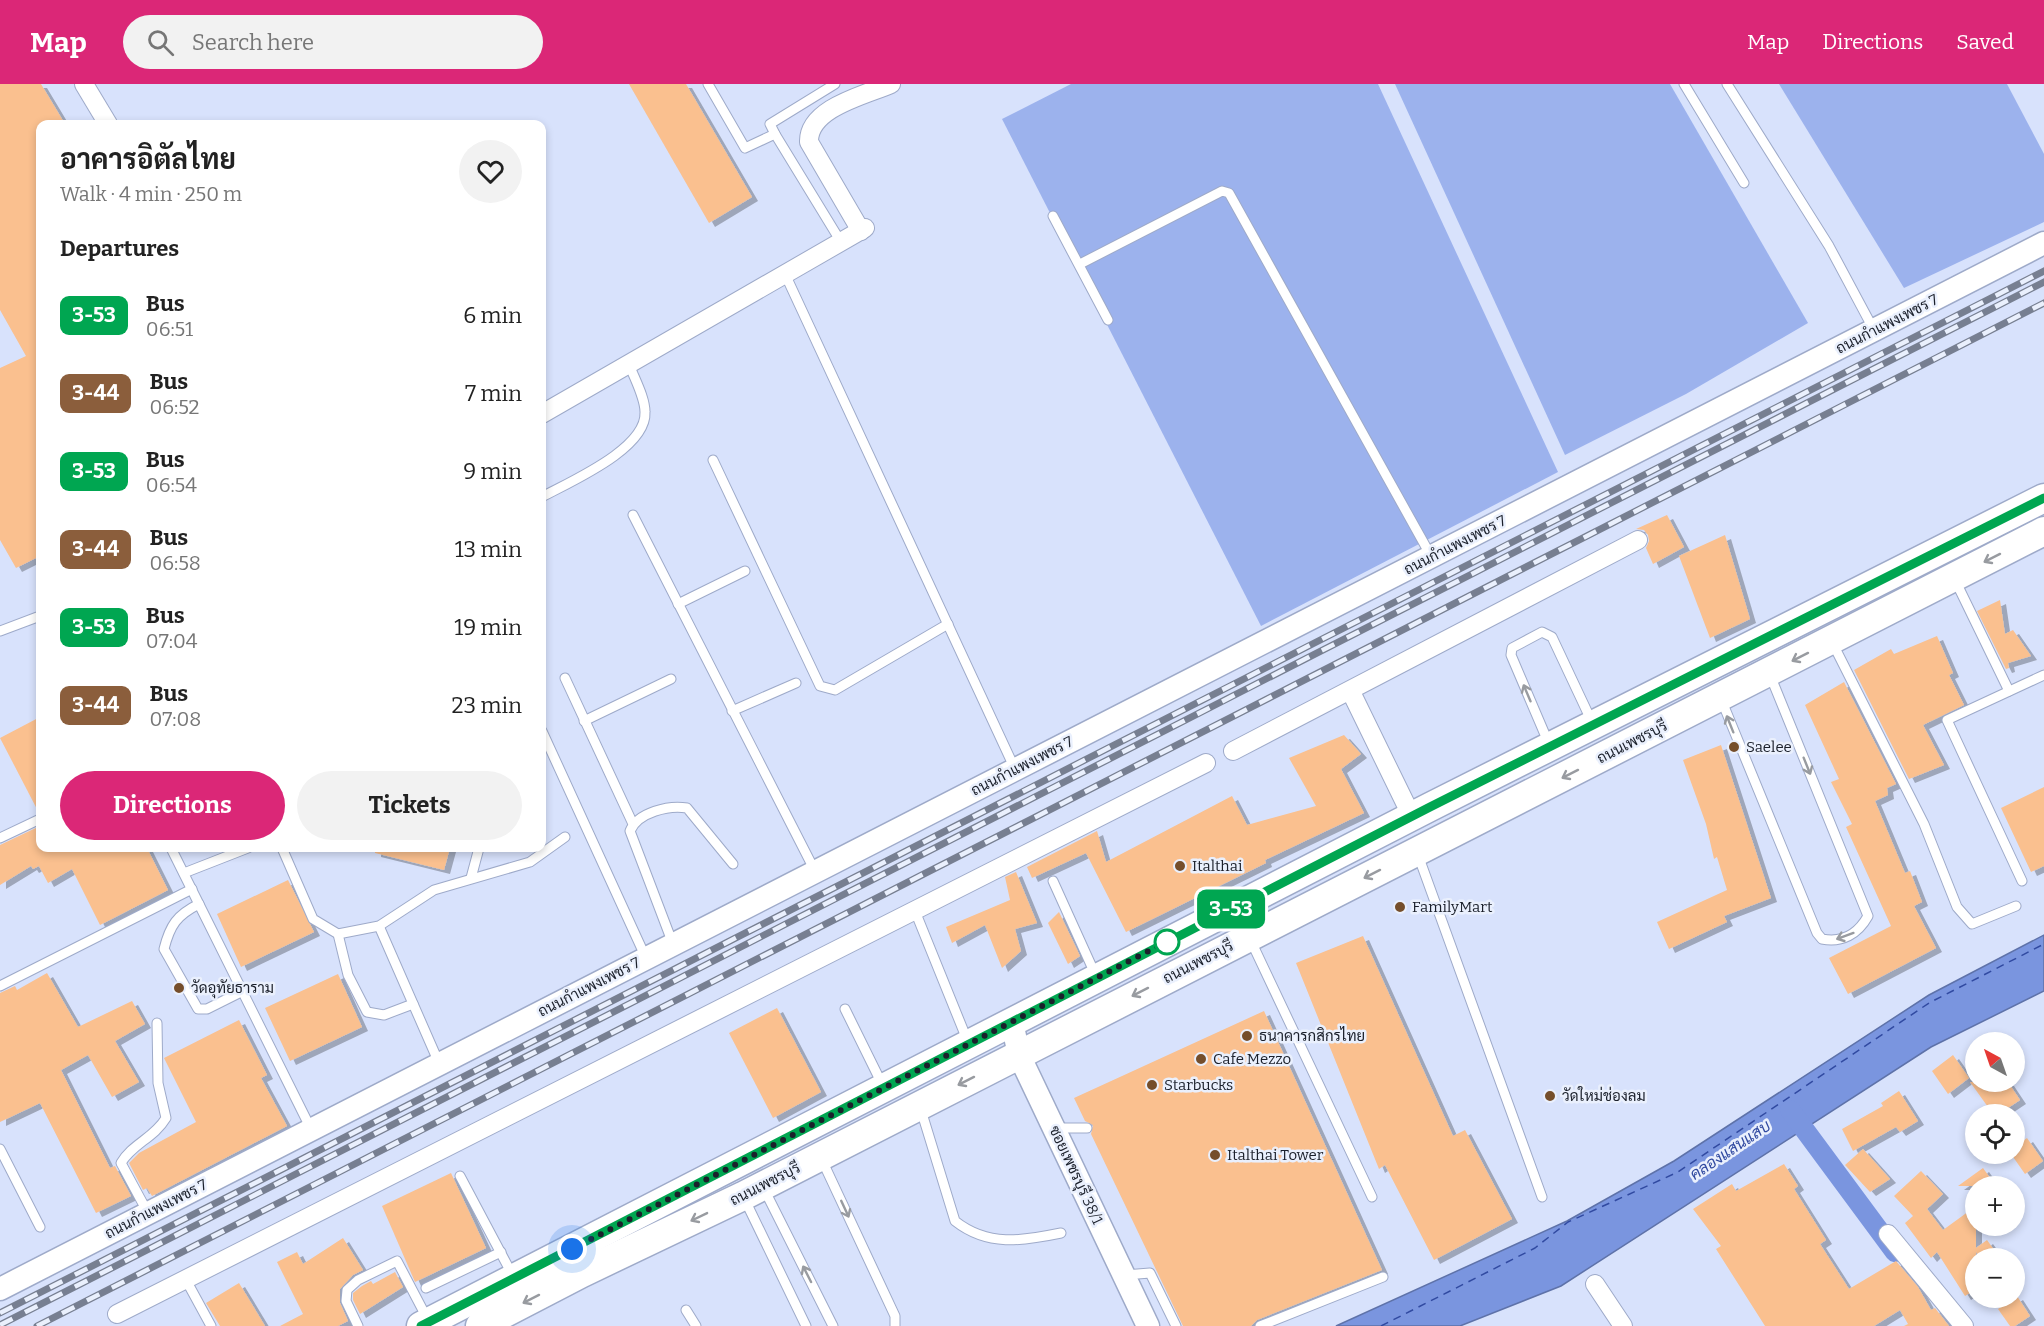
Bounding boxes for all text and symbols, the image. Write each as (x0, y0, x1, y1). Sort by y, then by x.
search box (123, 15, 543, 69)
text: Map (30, 26, 87, 59)
icon: search (144, 26, 177, 59)
text: Search here (192, 29, 314, 56)
text: Map (1747, 29, 1789, 55)
text: Directions (1822, 29, 1923, 55)
text: Saved (1956, 29, 2014, 55)
button: heart (459, 140, 522, 203)
text: อาคารอิตัลไทย (60, 143, 236, 176)
text: Walk · 4 min · 250 m (60, 182, 242, 206)
text: Departures (60, 235, 179, 262)
text: Bus (146, 290, 185, 317)
street label: ถนนกำแพงเพชร 7 (1833, 290, 1942, 358)
text: 3-53 (72, 302, 116, 328)
text: 6 min (463, 302, 522, 329)
text: 06:51 (146, 317, 193, 341)
text: Bus (149, 368, 188, 395)
text: 3-44 (72, 380, 119, 406)
text: 7 min (465, 380, 522, 407)
text: 06:52 (149, 395, 199, 419)
text: Bus (146, 446, 185, 473)
text: 3-53 (72, 458, 116, 484)
text: 9 min (463, 458, 522, 485)
text: 06:54 (146, 473, 197, 497)
street label: ถนนกำแพงเพชร 7 (1401, 511, 1510, 579)
text: Bus (149, 524, 188, 551)
text: 3-44 (72, 536, 119, 562)
text: 13 min (455, 536, 522, 563)
text: 06:58 (149, 551, 201, 575)
one-way arrow (1984, 552, 2001, 564)
text: Bus (146, 602, 185, 629)
text: 3-53 (72, 614, 116, 640)
text: 19 min (454, 614, 522, 641)
text: 07:04 (146, 629, 197, 653)
one-way arrow (1791, 652, 1809, 663)
text: Bus (149, 680, 188, 707)
one-way arrow (1521, 684, 1532, 702)
text: 3-44 (72, 692, 119, 718)
text: 23 min (452, 692, 522, 719)
text: 07:08 (149, 707, 201, 731)
one-way arrow (1724, 715, 1735, 733)
street label: ถนนเพชรบุรี (1593, 716, 1671, 769)
street label: ถนนกำแพงเพชร 7 (968, 732, 1077, 800)
place label: Saelee (1746, 738, 1792, 756)
marker: Saelee (1727, 740, 1741, 754)
one-way arrow (1802, 756, 1813, 774)
one-way arrow (1561, 768, 1579, 780)
button: Directions (60, 771, 285, 840)
button: Tickets (297, 771, 522, 840)
place label: Italthai (1192, 857, 1243, 875)
marker: Italthai (1173, 859, 1187, 873)
one-way arrow (1364, 868, 1382, 880)
line badge: 3-53 (1189, 890, 1273, 928)
text: 3-53 (1209, 896, 1253, 922)
place label: FamilyMart (1412, 898, 1493, 916)
marker: FamilyMart (1393, 900, 1407, 914)
unlabelled marker (1154, 929, 1180, 955)
one-way arrow (1836, 932, 1854, 943)
street label: ถนนเพชรบุรี (1159, 936, 1237, 989)
street label: ถนนกำแพงเพชร 7 (535, 953, 644, 1021)
place label: วัดอุทัยธาราม (191, 979, 274, 999)
marker: วัดอุทัยธาราม (172, 981, 186, 995)
one-way arrow (1132, 987, 1150, 998)
place label: ธนาคารกสิกรไทย (1259, 1026, 1365, 1045)
marker: ธนาคารกสิกรไทย (1240, 1029, 1254, 1043)
north arrow (1965, 1032, 2025, 1092)
map controls (1965, 1032, 2025, 1308)
place label: Cafe Mezzo (1213, 1050, 1291, 1068)
marker: Cafe Mezzo (1194, 1052, 1208, 1066)
one-way arrow (958, 1076, 976, 1087)
place label: Starbucks (1164, 1076, 1233, 1094)
marker: Starbucks (1145, 1078, 1159, 1092)
place label: วัดใหม่ช่องลม (1562, 1086, 1646, 1105)
marker: วัดใหม่ช่องลม (1543, 1089, 1557, 1103)
button: locate (1965, 1104, 2025, 1164)
water label: คลองแสนแสบ (1686, 1116, 1775, 1184)
street label: ซอยเพชรบุรี 38/1 (1043, 1122, 1108, 1228)
place label: Italthai Tower (1227, 1146, 1324, 1164)
marker: Italthai Tower (1208, 1148, 1222, 1162)
street label: ถนนเพชรบุรี (726, 1158, 804, 1211)
street label: ถนนกำแพงเพชร 7 (102, 1175, 211, 1243)
button: + (1965, 1176, 2025, 1236)
one-way arrow (840, 1199, 852, 1217)
one-way arrow (690, 1211, 708, 1223)
your location (557, 1234, 587, 1264)
button: − (1965, 1248, 2025, 1308)
one-way arrow (801, 1265, 812, 1283)
one-way arrow (522, 1294, 540, 1306)

